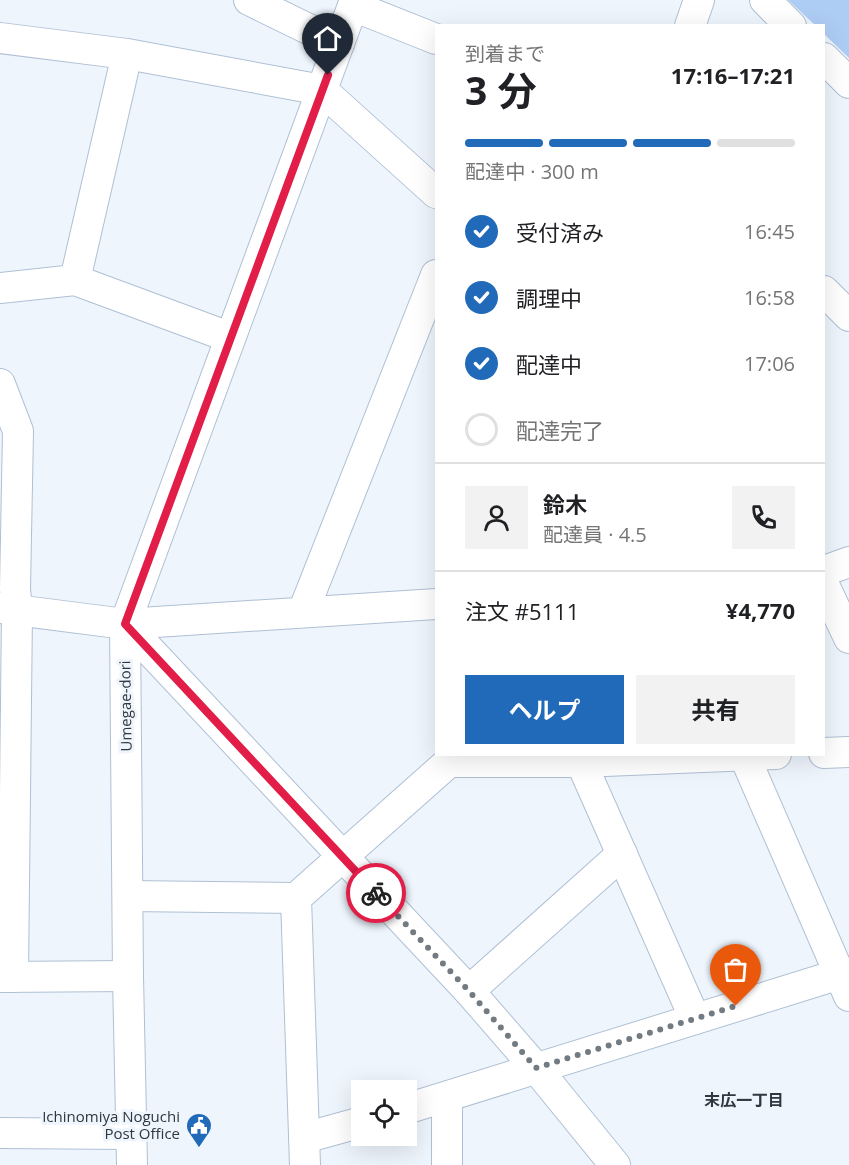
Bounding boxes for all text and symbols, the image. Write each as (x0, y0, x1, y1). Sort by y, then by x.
pin (302, 13, 353, 75)
icon: home (311, 22, 344, 55)
text: 到着まで (465, 40, 545, 67)
text: 17:16–17:21 (671, 60, 795, 90)
text: 3 分 (465, 63, 536, 116)
text: 配達中 · 300 m (465, 158, 599, 185)
icon: check (465, 215, 498, 248)
text: 受付済み (516, 217, 604, 247)
text: 16:45 (744, 218, 795, 245)
icon: check (465, 281, 498, 314)
text: 調理中 (516, 283, 582, 313)
text: 16:58 (744, 284, 795, 311)
icon: check (465, 347, 498, 380)
text: 配達中 (516, 349, 582, 379)
text: 17:06 (744, 350, 795, 377)
text: 配達完了 (516, 415, 604, 445)
button: person (465, 486, 528, 549)
button: phone (732, 486, 795, 549)
text: 鈴木 (543, 489, 587, 519)
text: 配達員 · 4.5 (543, 521, 647, 548)
text: ¥4,770 (726, 595, 795, 625)
text: 注文 #5111 (465, 596, 579, 626)
street label: Umegae-dori (114, 660, 136, 752)
button: ヘルプ (465, 675, 624, 744)
button: 共有 (636, 675, 795, 744)
courier (346, 863, 406, 923)
icon: bike (360, 877, 393, 910)
pin (710, 944, 761, 1006)
icon: bag (719, 953, 752, 986)
map controls (351, 1080, 417, 1146)
button: locate (351, 1080, 417, 1146)
district label: 末広一丁目 (704, 1089, 784, 1111)
place label: Ichinomiya Noguchi Post Office (42, 1106, 180, 1143)
public building icon: Ichinomiya Noguchi Post Office (184, 1111, 214, 1149)

